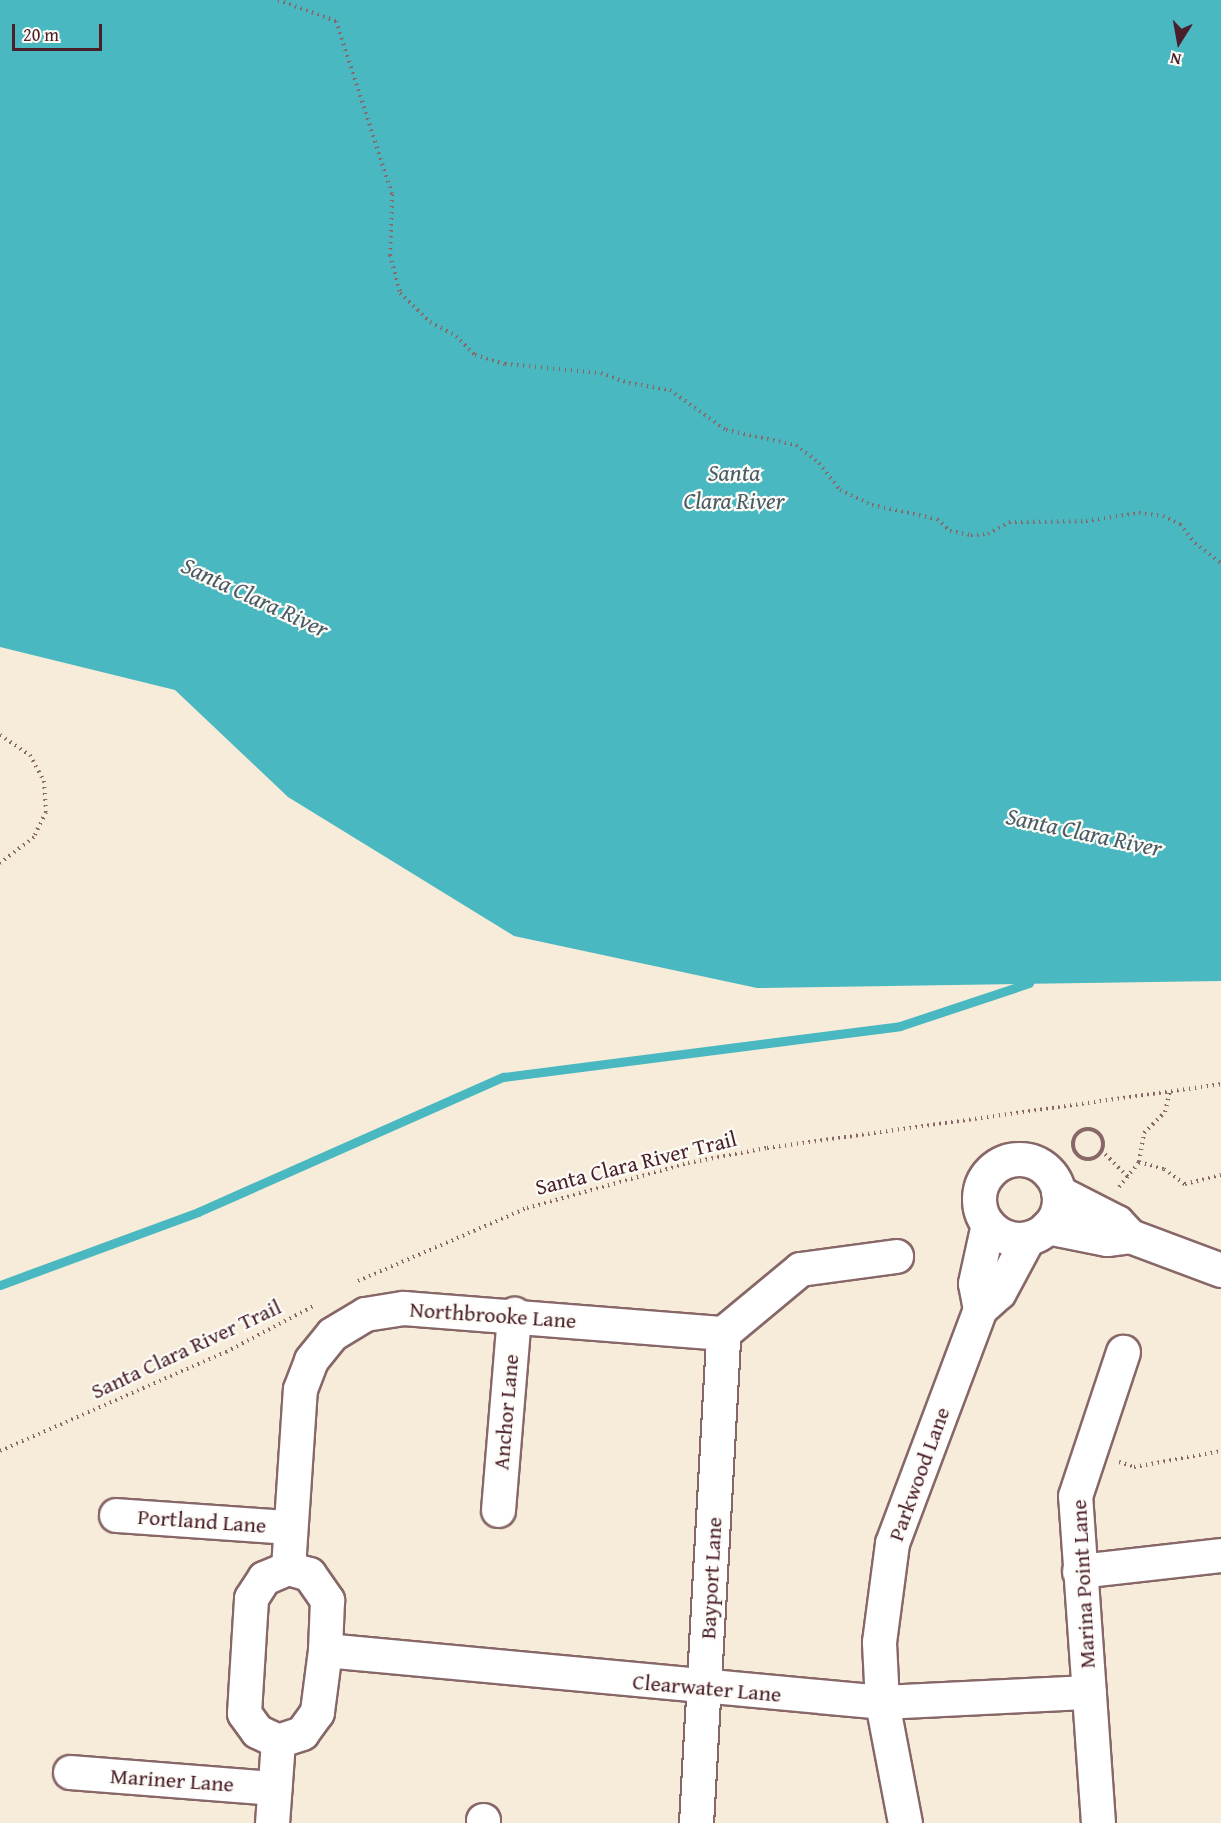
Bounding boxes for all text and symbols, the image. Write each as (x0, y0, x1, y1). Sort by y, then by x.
scale bar (15, 12, 105, 50)
north arrow (1149, 12, 1209, 72)
text: 20 m (23, 21, 59, 48)
text: N (1168, 47, 1183, 72)
water label: Santa Clara River (683, 459, 785, 515)
water label: Santa Clara River (177, 550, 333, 644)
water label: Santa Clara River (1003, 801, 1165, 863)
street label: Santa Clara River Trail (533, 1125, 739, 1201)
street label: Santa Clara River Trail (87, 1293, 285, 1405)
street label: Northbrooke Lane (409, 1296, 577, 1334)
street label: Anchor Lane (488, 1353, 524, 1471)
street label: Parkwood Lane (883, 1403, 955, 1545)
street label: Marina Point Lane (1065, 1499, 1101, 1669)
street label: Portland Lane (137, 1503, 267, 1539)
street label: Bayport Lane (695, 1516, 727, 1640)
street label: Clearwater Lane (631, 1668, 783, 1708)
street label: Mariner Lane (109, 1763, 235, 1797)

